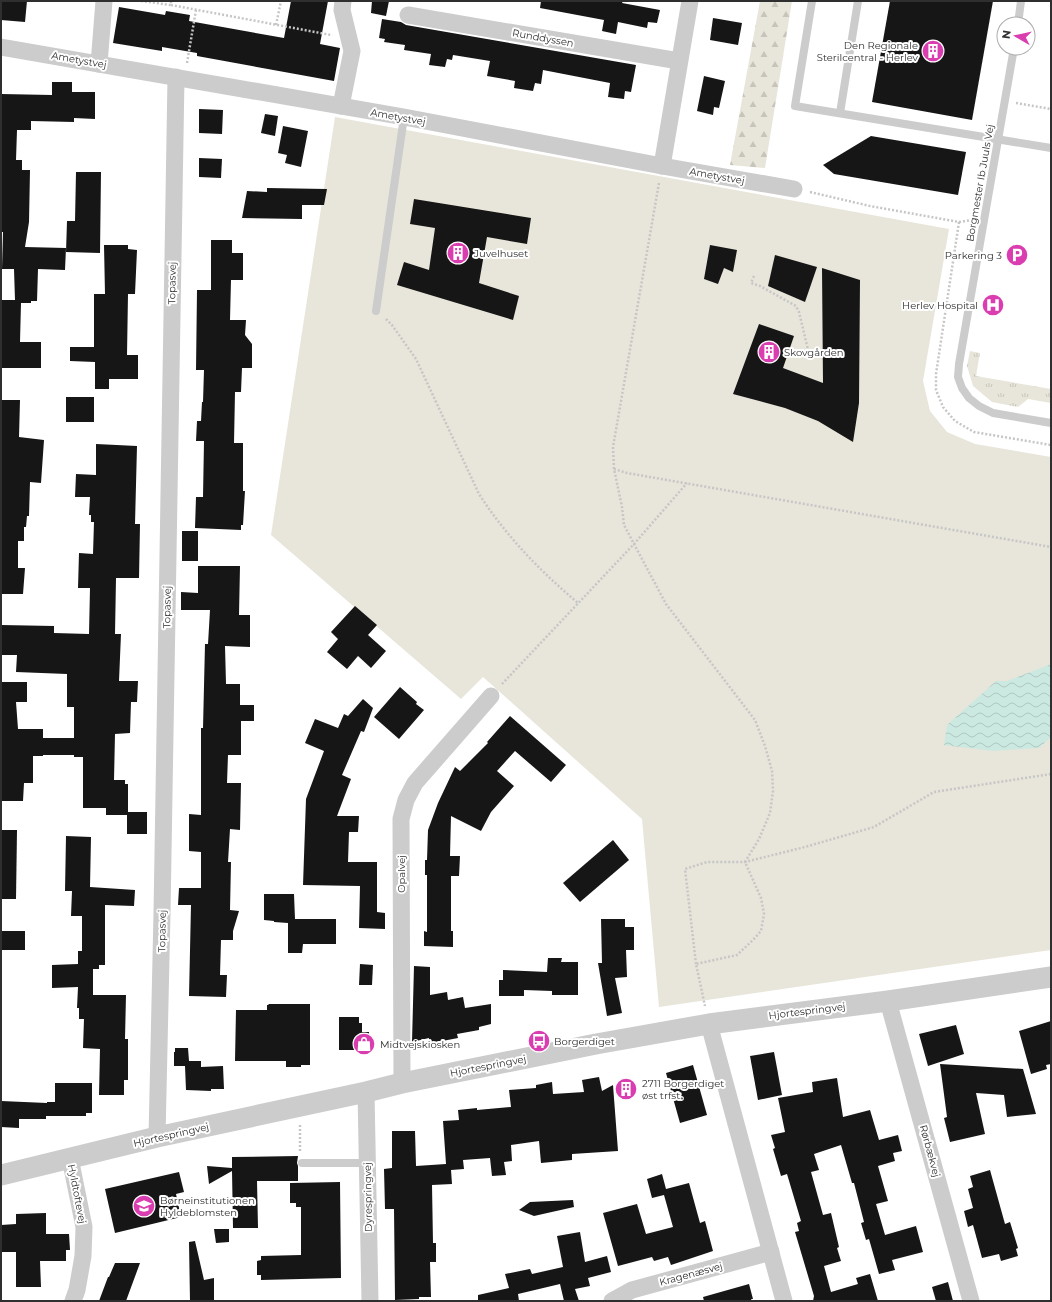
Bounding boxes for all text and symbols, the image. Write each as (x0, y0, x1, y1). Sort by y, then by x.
north arrow (996, 16, 1036, 56)
street label: Runddyssen (511, 26, 575, 50)
text: N (999, 29, 1014, 40)
building icon: Den Regionale Sterilcentral - Herlev (920, 38, 946, 64)
place label: Den Regionale Sterilcentral - Herlev (817, 39, 919, 64)
street label: Ametystvej (50, 49, 108, 71)
street label: Ametystvej (369, 106, 427, 128)
street label: Borgmester Ib Juuls Vej (963, 123, 997, 243)
street label: Ametystvej (688, 165, 746, 187)
building icon: Juvelhuset (445, 240, 471, 266)
parking icon: Parkering 3 (1004, 242, 1030, 268)
place label: Juvelhuset (473, 247, 528, 260)
place label: Parkering 3 (945, 249, 1002, 262)
street label: Topasvej (165, 261, 179, 305)
hospital icon: Herlev Hospital (980, 292, 1006, 318)
place label: Herlev Hospital (902, 299, 978, 312)
building icon: Skovgården (756, 339, 782, 365)
place label: Skovgården (784, 346, 844, 359)
street label: Topasvej (160, 585, 174, 629)
street label: Opalvej (395, 855, 408, 893)
street label: Topasvej (155, 909, 169, 953)
street label: Hjortespringvej (768, 1000, 846, 1022)
bus stop icon: Borgerdiget (526, 1028, 552, 1054)
shop icon: Midtvejskiosken (351, 1031, 377, 1057)
place label: Borgerdiget (554, 1035, 615, 1048)
place label: Midtvejskiosken (380, 1038, 460, 1051)
street label: Hjortespringvej (449, 1052, 527, 1080)
building icon: 2711 Borgerdiget øst trfst. (613, 1076, 639, 1102)
place label: 2711 Borgerdiget øst trfst. (642, 1077, 724, 1102)
street label: Hjortespringvej (132, 1120, 210, 1150)
street label: Rørbækvej (917, 1123, 943, 1179)
street label: Dyrespringvej (361, 1162, 375, 1232)
street label: Hyldtoftevej (65, 1163, 89, 1225)
school or university icon: Børneinstitutionen Hyldeblomsten (131, 1193, 157, 1219)
place label: Børneinstitutionen Hyldeblomsten (160, 1194, 255, 1219)
street label: Kragenæsvej (658, 1259, 724, 1289)

